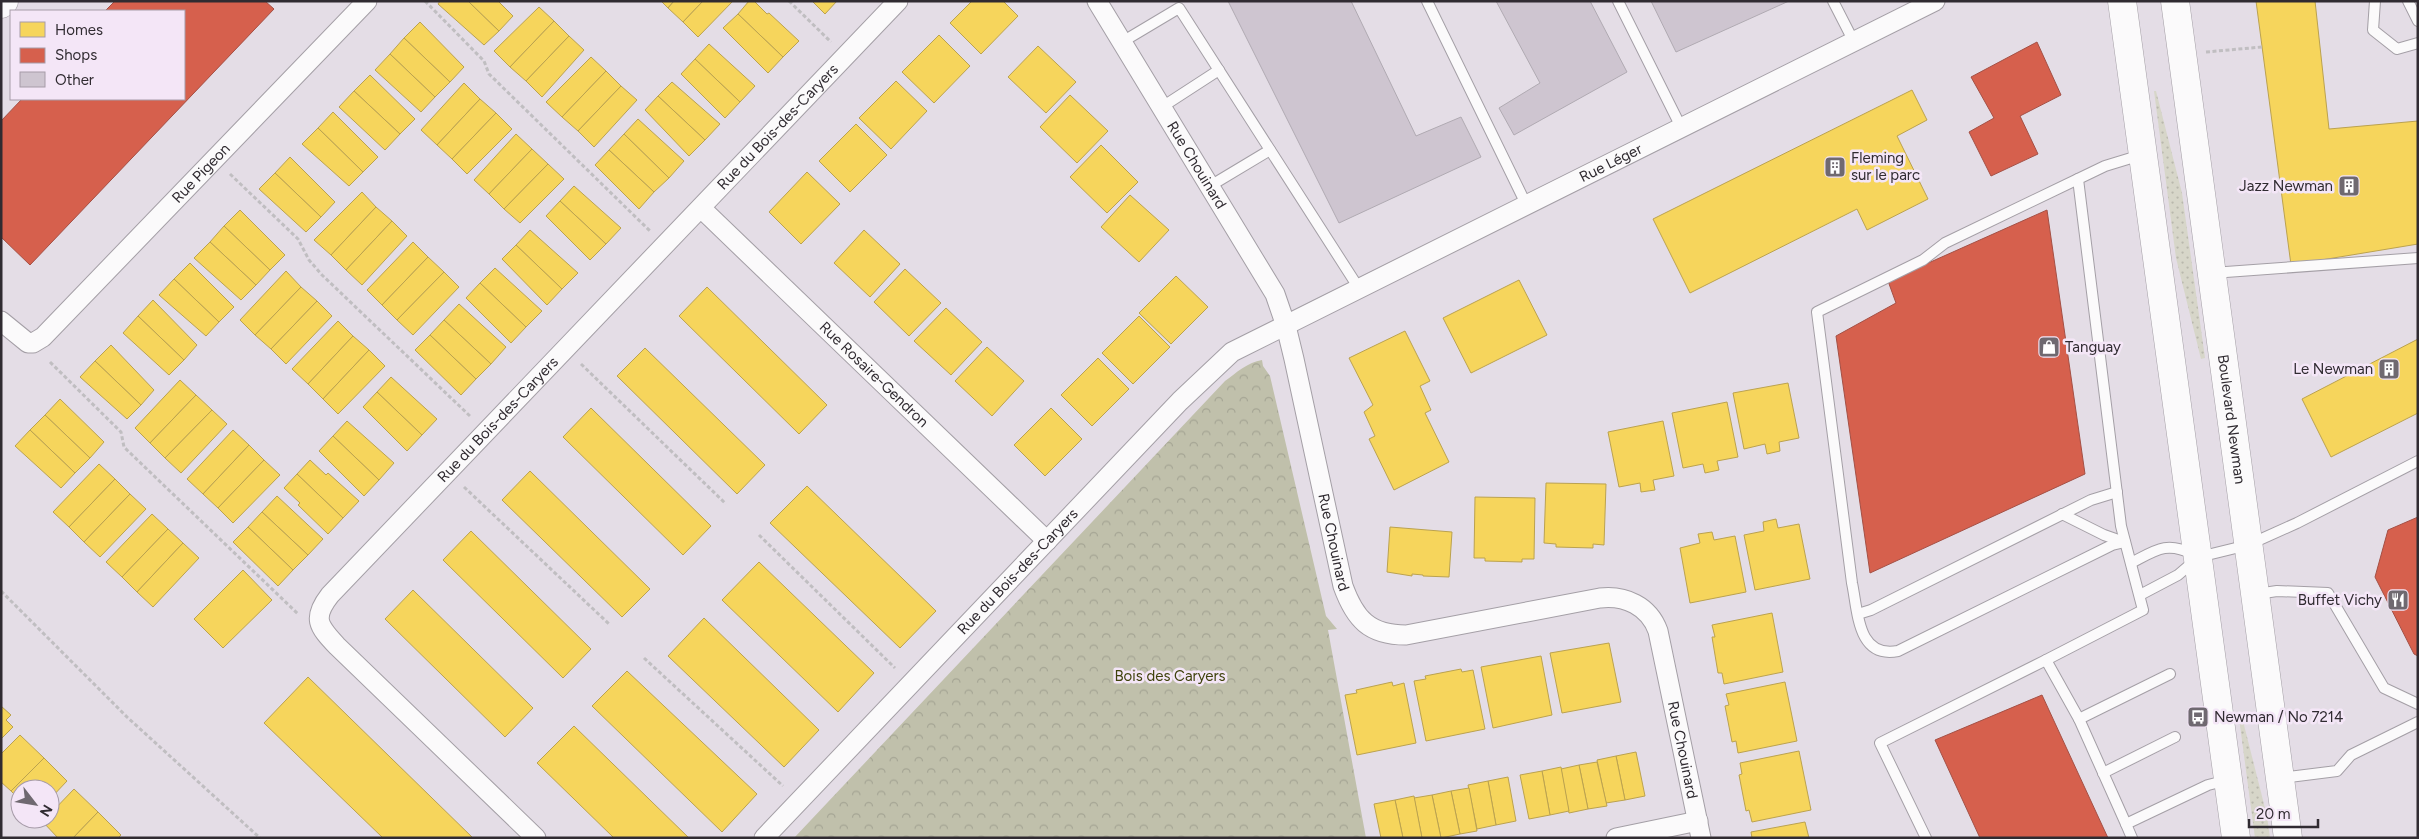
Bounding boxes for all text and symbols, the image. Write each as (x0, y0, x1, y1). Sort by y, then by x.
legend (10, 10, 185, 100)
text: Homes (55, 21, 103, 39)
text: Shops (55, 46, 97, 64)
street label: Rue du Bois-des-Caryers (713, 60, 842, 193)
text: Other (55, 71, 94, 89)
street label: Rue Chouinard (1163, 118, 1230, 212)
street label: Rue Pigeon (168, 140, 234, 207)
street label: Rue Léger (1576, 140, 1645, 186)
place label: Fleming sur le parc (1851, 149, 1920, 184)
building icon: Fleming sur le parc (1823, 155, 1847, 179)
building icon: Jazz Newman (2337, 174, 2361, 198)
place label: Jazz Newman (2239, 177, 2333, 195)
street label: Rue Rosaire-Gendron (816, 318, 932, 431)
shop icon: Tanguay (2037, 335, 2061, 359)
place label: Tanguay (2065, 338, 2121, 356)
street label: Rue du Bois-des-Caryers (434, 353, 562, 486)
street label: Boulevard Newman (2214, 353, 2249, 485)
building icon: Le Newman (2377, 357, 2401, 381)
place label: Le Newman (2293, 360, 2373, 378)
street label: Rue Chouinard (1314, 492, 1353, 594)
street label: Rue du Bois-des-Caryers (954, 505, 1082, 638)
restaurant icon: Buffet Vichy (2386, 588, 2410, 612)
place label: Buffet Vichy (2298, 591, 2382, 609)
park label: Bois des Caryers (1114, 667, 1226, 685)
street label: Rue Chouinard (1664, 699, 1702, 800)
bus stop icon: Newman / No 7214 (2186, 705, 2210, 729)
place label: Newman / No 7214 (2214, 708, 2343, 726)
north arrow (10, 779, 60, 829)
scale bar (2249, 796, 2318, 828)
text: N (36, 801, 56, 819)
text: 20 m (2256, 805, 2290, 823)

